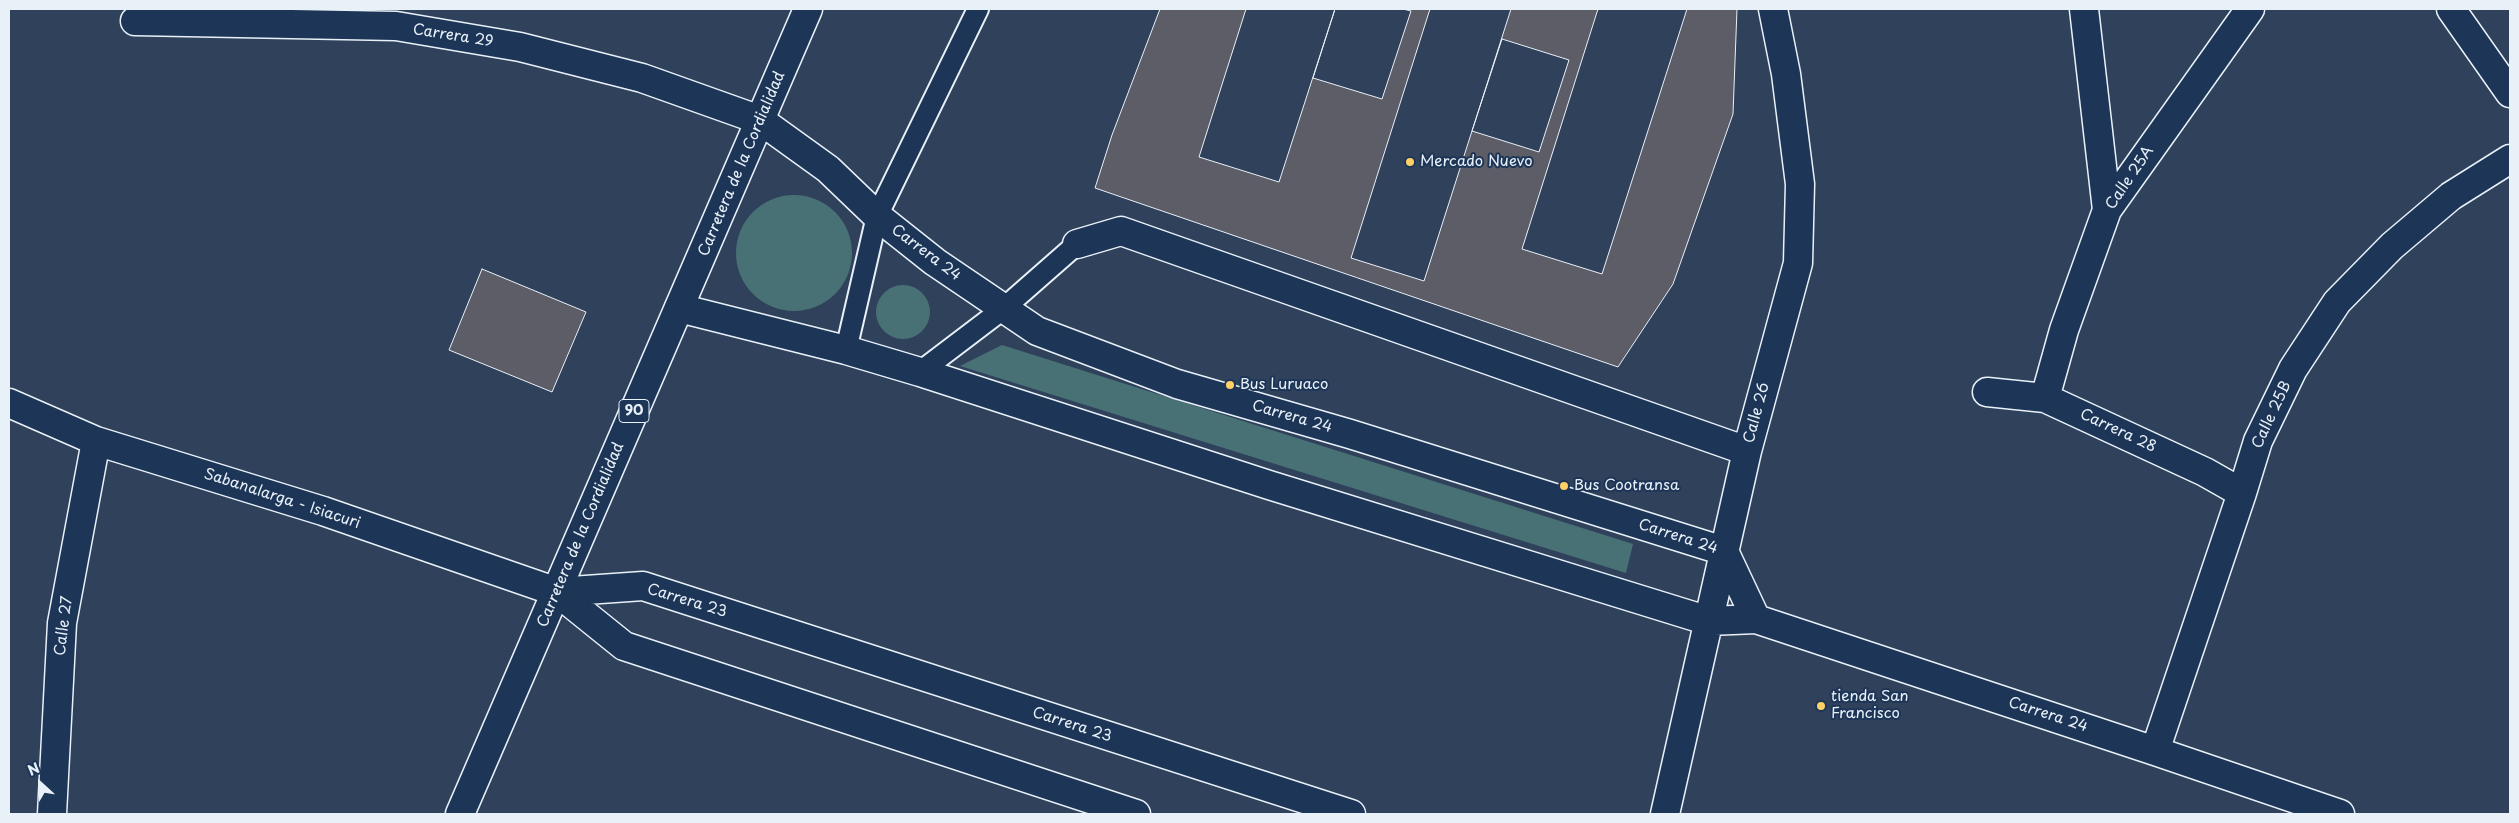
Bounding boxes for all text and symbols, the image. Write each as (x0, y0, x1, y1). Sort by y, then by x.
street label: Carrera 29 (411, 21, 495, 51)
street label: Carretera de la Cordialidad (695, 69, 789, 259)
street label: Calle 25A (2102, 143, 2158, 213)
place label: Mercado Nuevo (1420, 153, 1532, 171)
marker: Mercado Nuevo (1404, 156, 1416, 168)
street label: Carrera 24 (888, 221, 964, 285)
place label: Bus Luruaco (1240, 376, 1328, 394)
street label: Calle 25B (2249, 378, 2295, 452)
marker: Bus Luruaco (1224, 379, 1236, 391)
street label: Calle 26 (1740, 381, 1774, 445)
street label: Carrera 24 (1250, 397, 1334, 437)
road number: 90 (619, 400, 649, 422)
street label: Carrera 28 (2077, 405, 2159, 457)
street label: Carretera de la Cordialidad (534, 440, 628, 630)
street label: Sabanalarga - Isiacuri (201, 465, 363, 533)
place label: Bus Cootransa (1574, 477, 1679, 495)
marker: Bus Cootransa (1558, 480, 1570, 492)
street label: Carrera 24 (1636, 516, 1720, 558)
street label: Carrera 23 (645, 580, 729, 622)
street label: Calle 27 (51, 595, 77, 657)
place label: tienda San Francisco (1831, 688, 1909, 723)
street label: Carrera 24 (2006, 694, 2090, 736)
marker: tienda San Francisco (1815, 700, 1827, 712)
street label: Carrera 23 (1030, 704, 1114, 746)
text: N (24, 757, 43, 781)
north arrow (15, 758, 65, 808)

